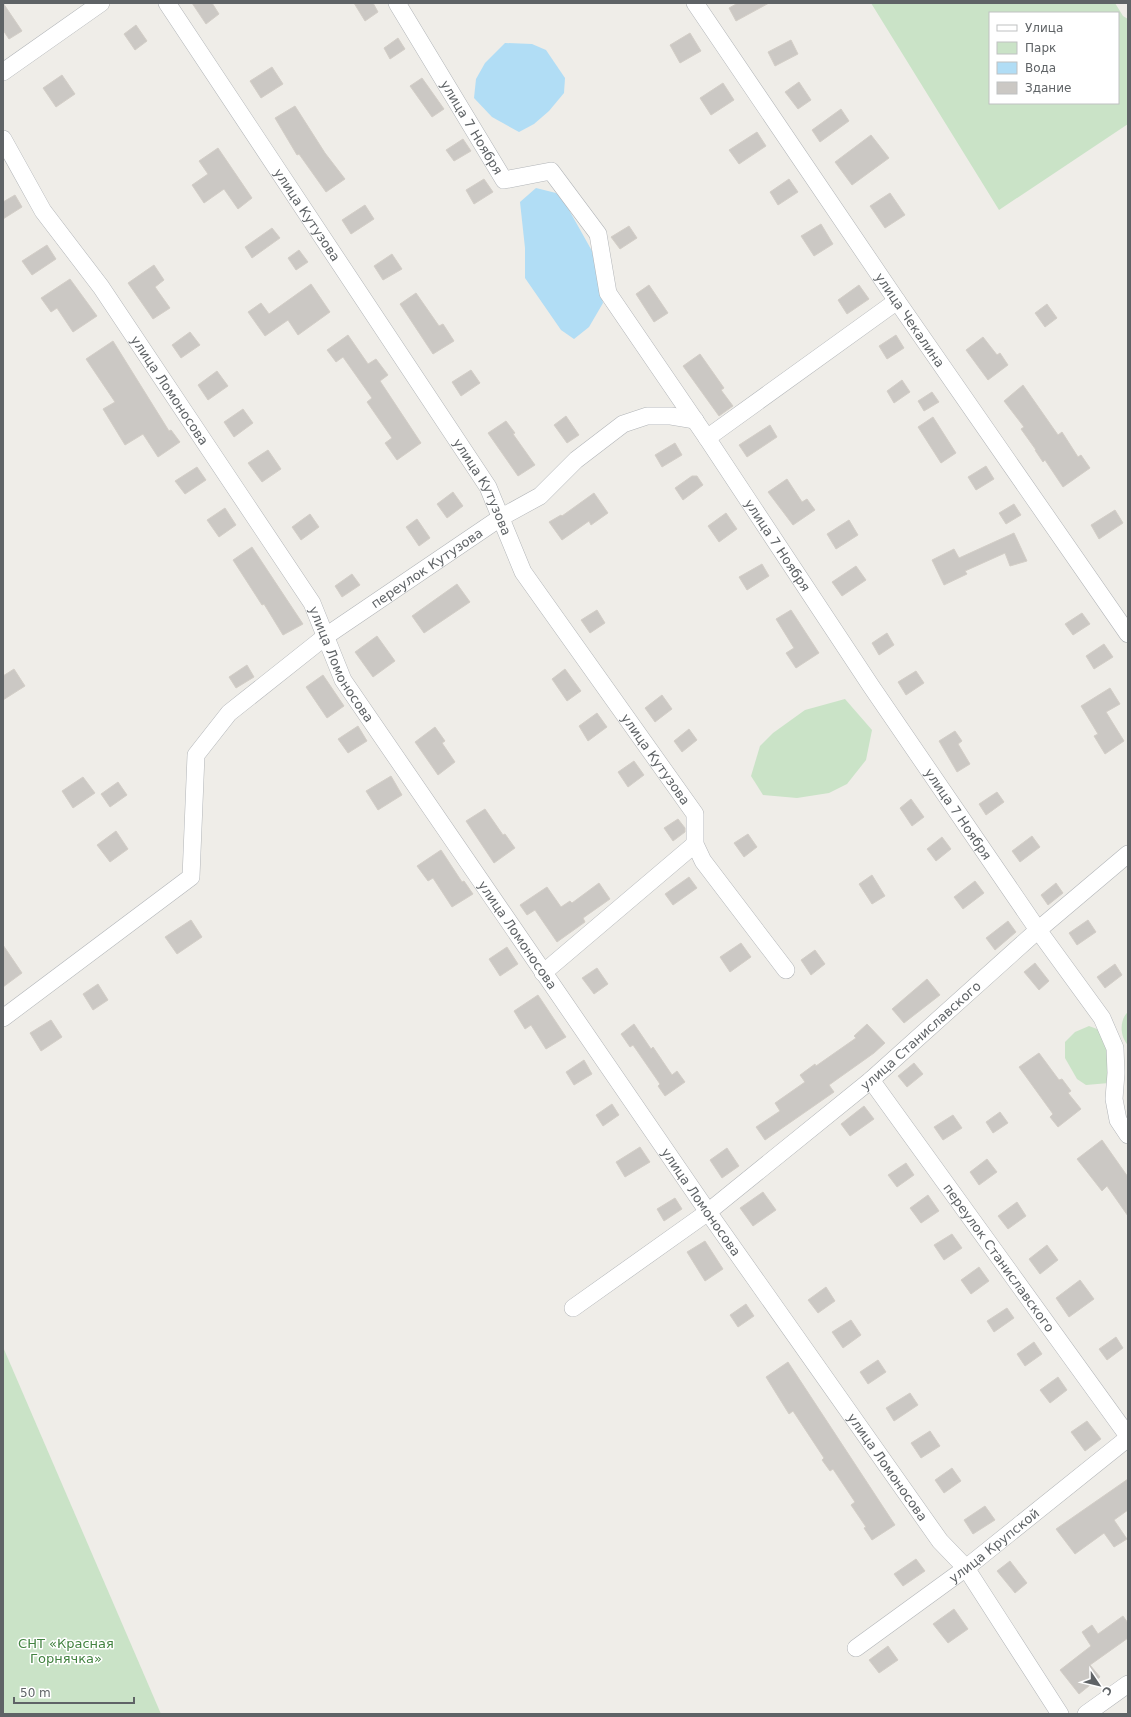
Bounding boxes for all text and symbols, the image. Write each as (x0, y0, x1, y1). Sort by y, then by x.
legend (989, 12, 1119, 104)
text: Улица (1025, 21, 1063, 35)
text: Парк (1025, 41, 1056, 55)
text: Вода (1025, 61, 1056, 75)
street label: улица 7 Ноября (437, 77, 506, 177)
text: Здание (1025, 81, 1071, 95)
street label: улица Кутузова (271, 166, 343, 264)
street label: улица Чекалина (872, 270, 948, 370)
street label: улица Ломоносова (128, 333, 211, 448)
street label: улица Кутузова (450, 436, 514, 538)
street label: улица 7 Ноября (741, 496, 813, 594)
street label: переулок Кутузова (368, 525, 486, 611)
street label: улица Ломоносова (306, 604, 377, 725)
street label: улица Кутузова (618, 711, 693, 808)
street label: улица 7 Ноября (922, 766, 995, 863)
street label: улица Ломоносова (475, 878, 560, 992)
street label: улица Станиславского (858, 978, 984, 1093)
street label: улица Ломоносова (658, 1145, 744, 1259)
street label: переулок Станиславского (940, 1181, 1057, 1335)
street label: улица Ломоносова (844, 1410, 930, 1524)
street label: улица Крупской (946, 1505, 1042, 1586)
park label: СНТ «Красная Горнячка» (18, 1636, 114, 1666)
north arrow (1079, 1665, 1119, 1705)
scale bar (14, 1679, 134, 1705)
text: С (1099, 1683, 1114, 1697)
text: 50 m (20, 1686, 51, 1700)

